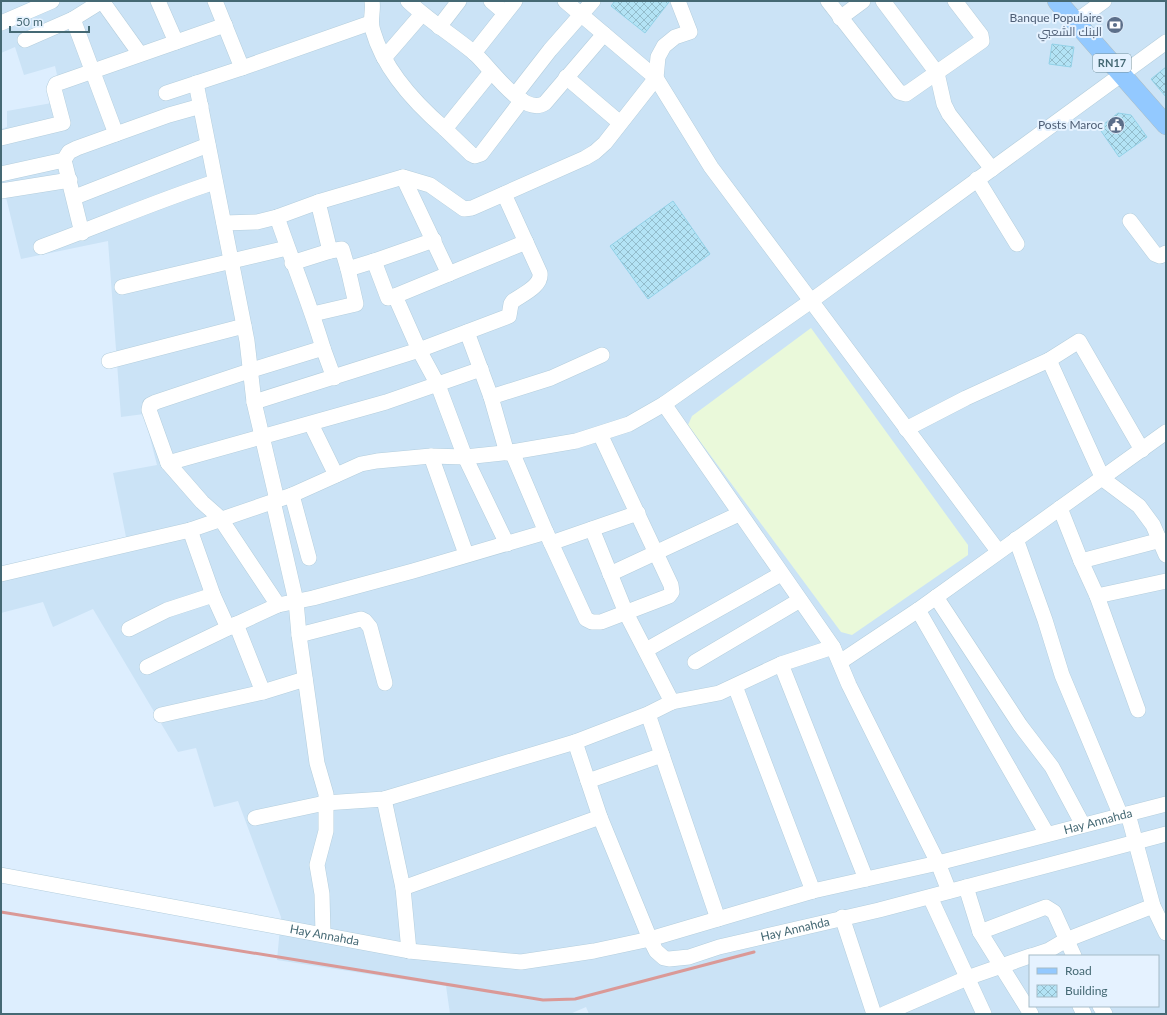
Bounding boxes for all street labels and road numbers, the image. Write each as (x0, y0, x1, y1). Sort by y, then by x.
road number: RN17 (1093, 54, 1131, 72)
street label: Hay Annahda (1062, 805, 1134, 837)
street label: Hay Annahda (759, 914, 831, 944)
street label: Hay Annahda (289, 921, 360, 949)

